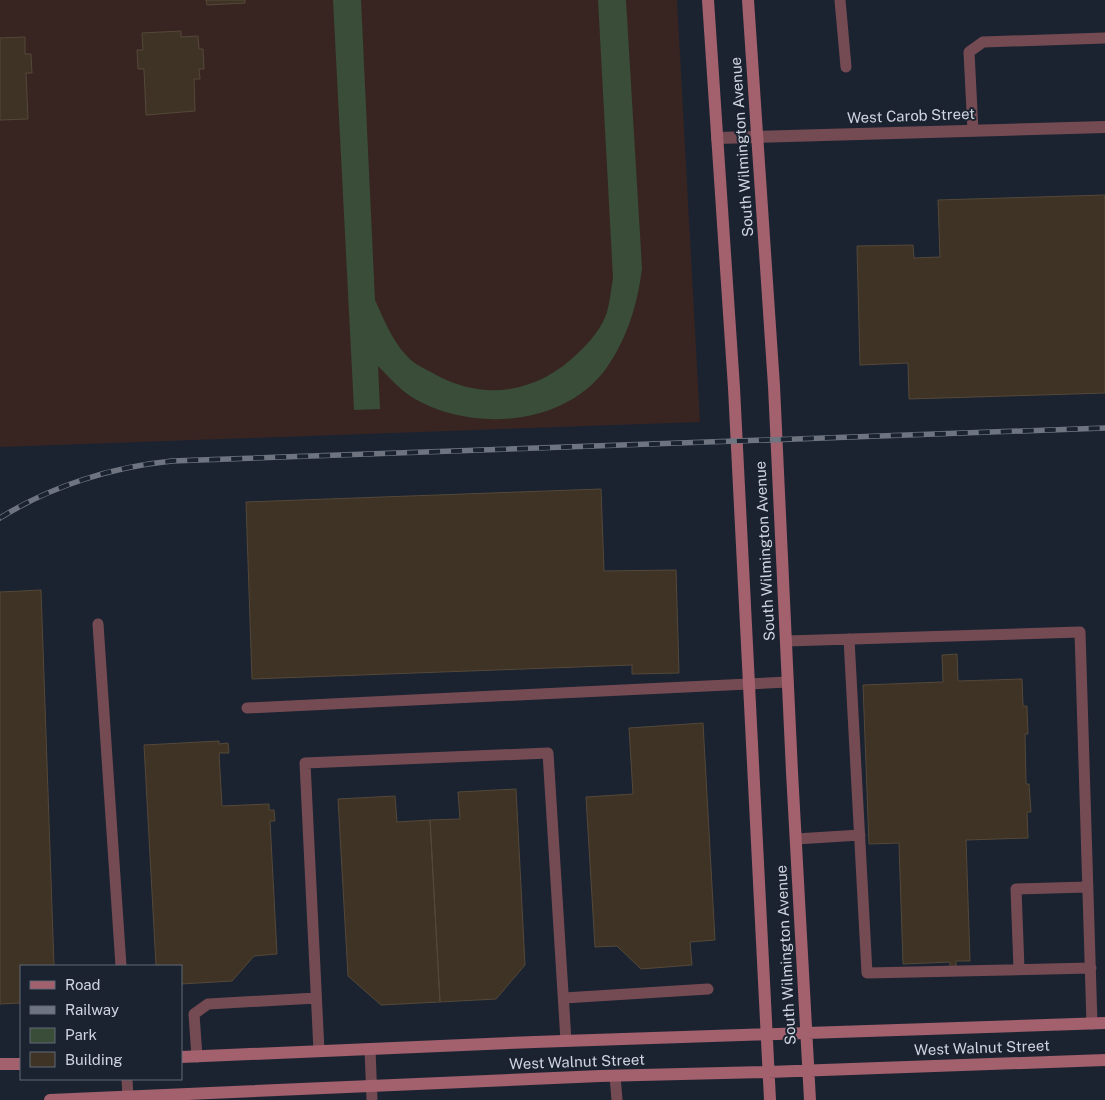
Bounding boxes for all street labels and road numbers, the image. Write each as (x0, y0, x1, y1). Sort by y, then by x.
street label: South Wilmington Avenue (727, 56, 756, 238)
street label: West Carob Street (847, 105, 975, 126)
street label: South Wilmington Avenue (751, 461, 778, 642)
street label: South Wilmington Avenue (772, 865, 799, 1046)
street label: West Walnut Street (914, 1037, 1050, 1058)
street label: West Walnut Street (509, 1051, 645, 1072)

